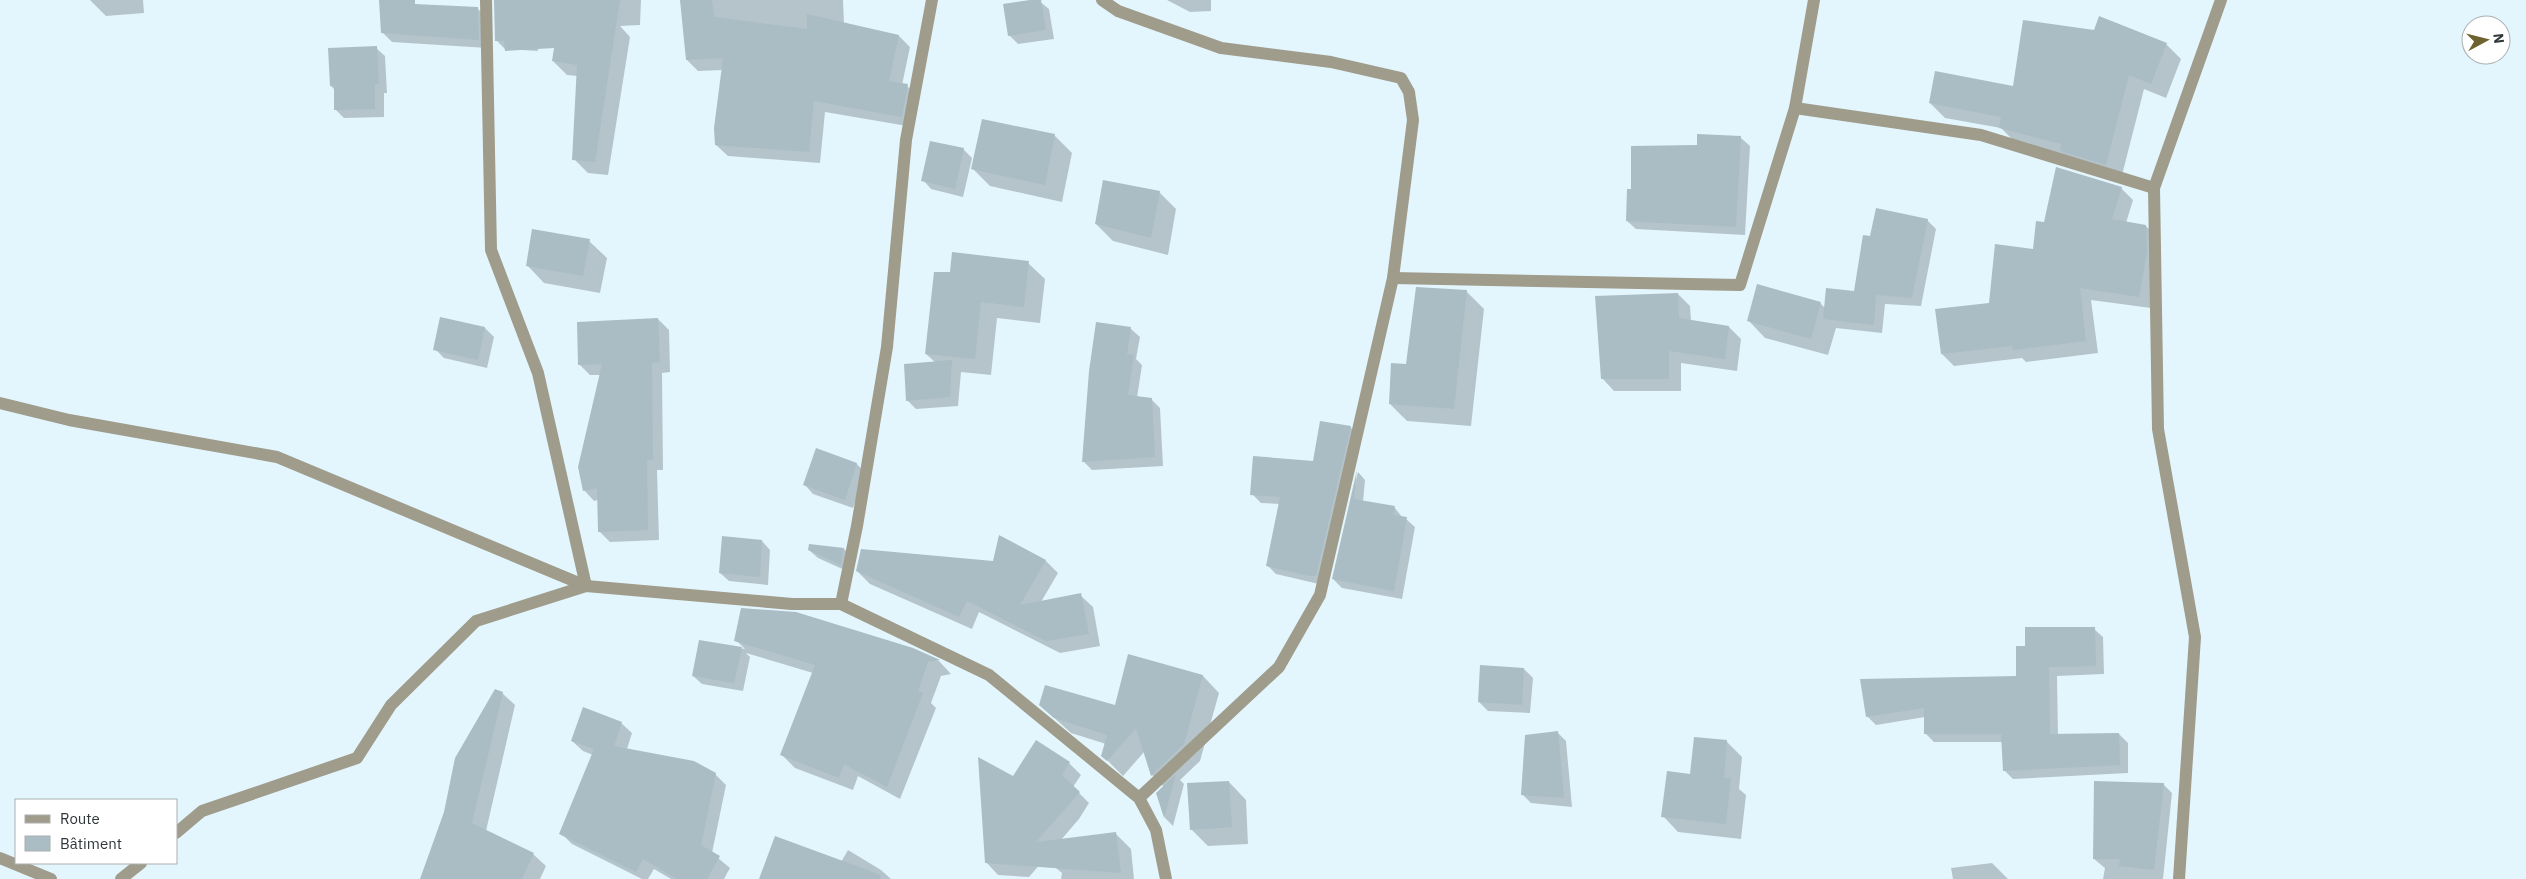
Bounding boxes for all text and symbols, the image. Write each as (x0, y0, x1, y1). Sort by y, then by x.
north arrow (2461, 15, 2511, 65)
text: N (2489, 32, 2508, 45)
legend (15, 799, 178, 864)
text: Route (60, 809, 100, 828)
text: Bâtiment (60, 834, 122, 853)

